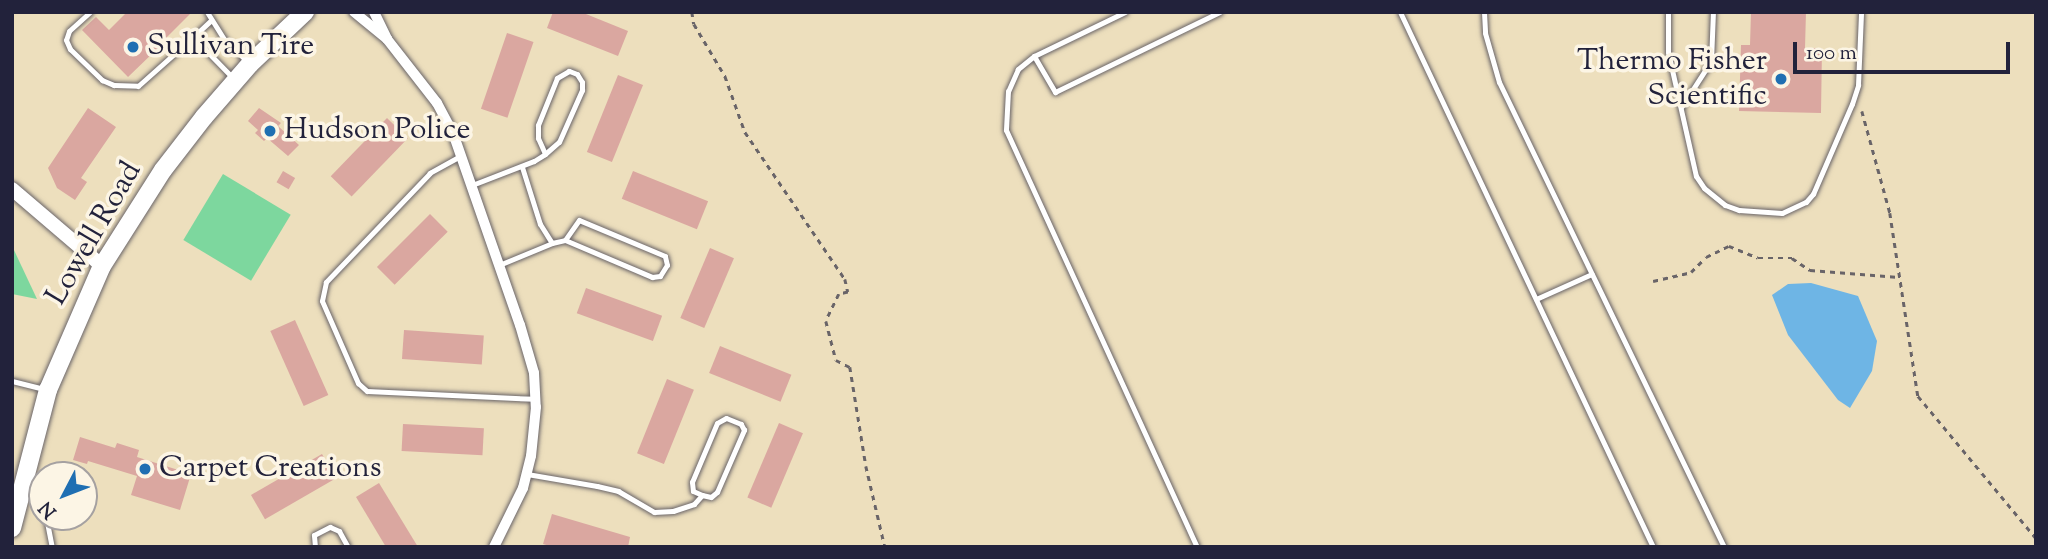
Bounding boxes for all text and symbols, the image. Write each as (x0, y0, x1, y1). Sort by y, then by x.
scale bar (1796, 28, 2013, 72)
place label: Sullivan Tire (147, 29, 314, 65)
marker: Sullivan Tire (125, 39, 141, 55)
text: 100 m (1806, 39, 1857, 69)
place label: Thermo Fisher Scientific (1577, 44, 1767, 114)
marker: Thermo Fisher Scientific (1773, 71, 1789, 87)
place label: Hudson Police (284, 113, 470, 149)
marker: Hudson Police (262, 123, 278, 139)
street label: Lowell Road (40, 156, 150, 312)
place label: Carpet Creations (159, 451, 382, 487)
north arrow (28, 461, 98, 531)
marker: Carpet Creations (137, 461, 153, 477)
text: N (33, 494, 64, 524)

